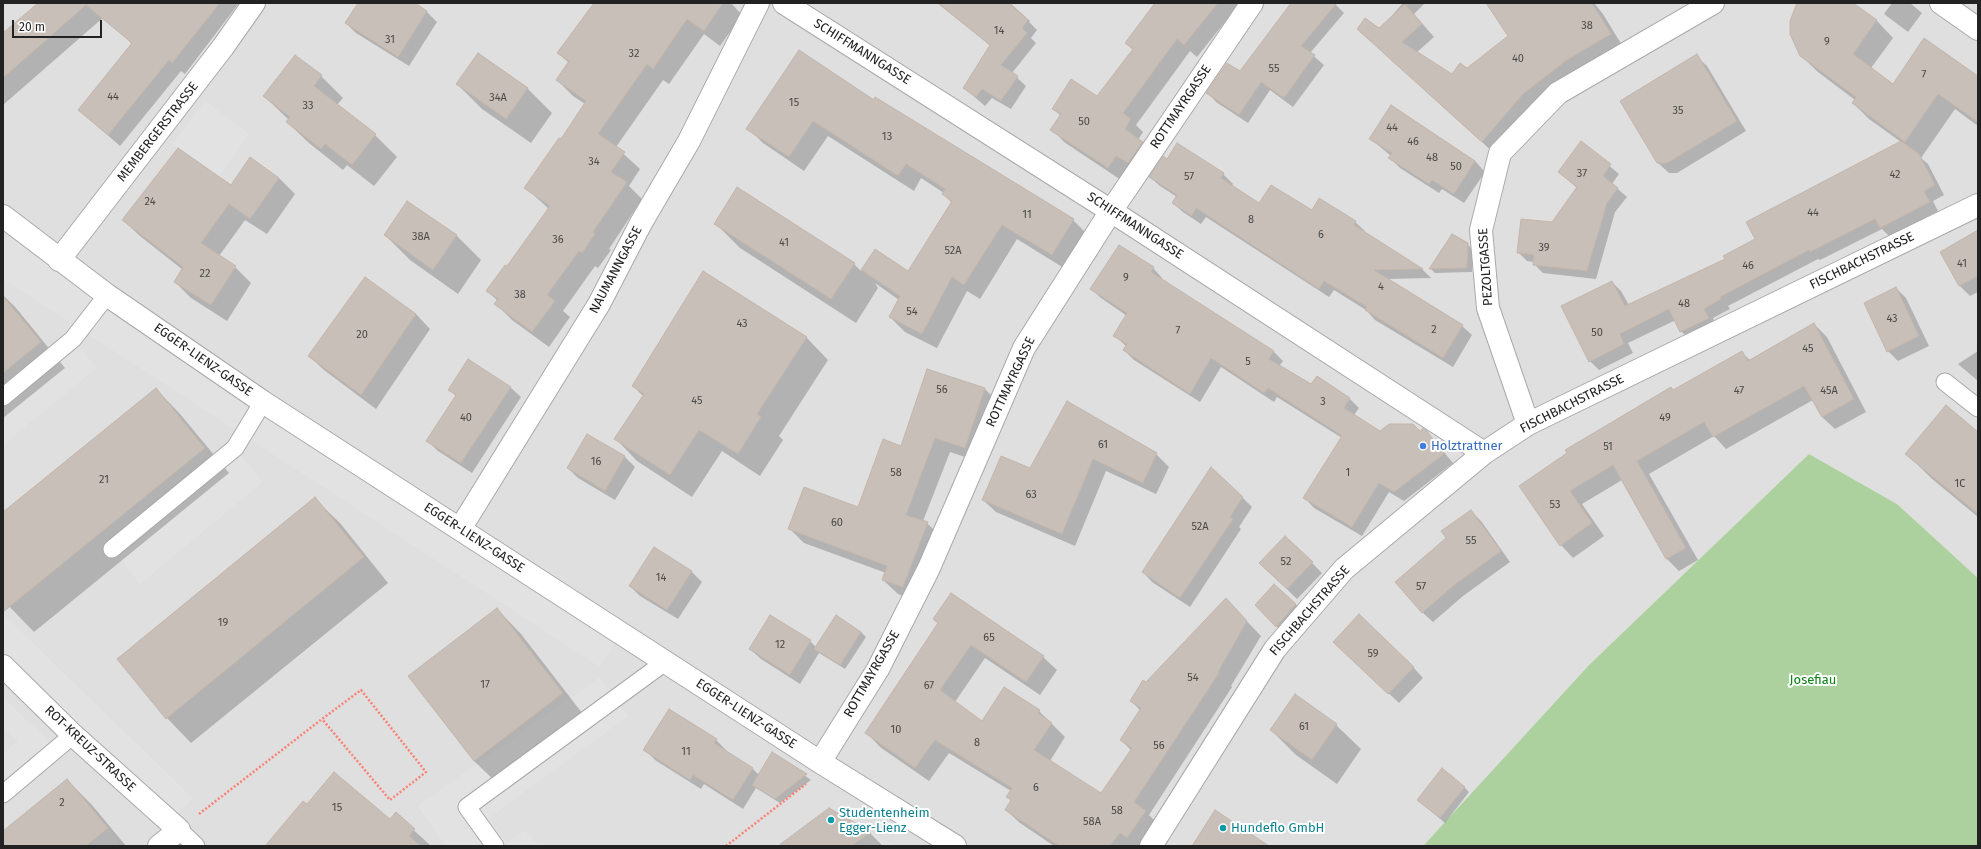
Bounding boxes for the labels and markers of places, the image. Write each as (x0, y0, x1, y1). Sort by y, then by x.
place label: Holztrattner (1431, 438, 1502, 454)
marker: Holztrattner (1418, 441, 1428, 451)
place label: Studentenheim Egger-Lienz (839, 805, 930, 836)
marker: Studentenheim Egger-Lienz (826, 815, 836, 825)
place label: Hundeflo GmbH (1231, 820, 1324, 836)
marker: Hundeflo GmbH (1218, 823, 1228, 833)

